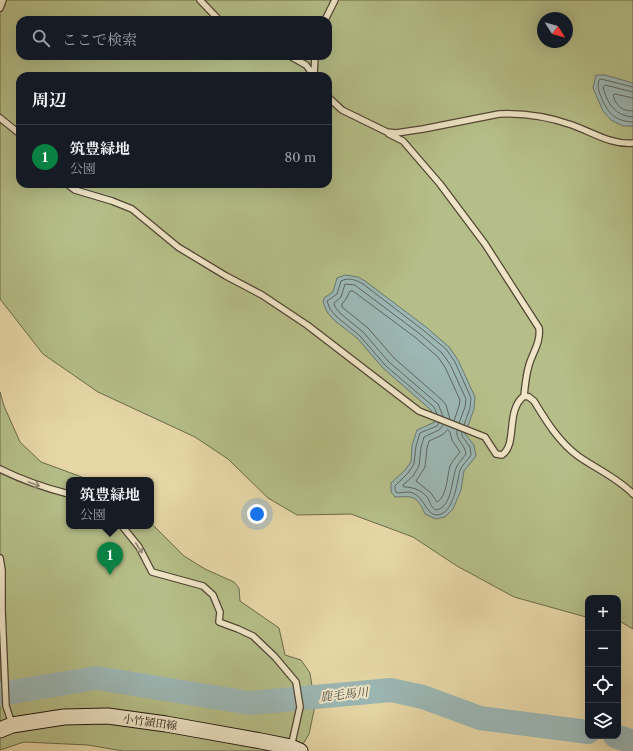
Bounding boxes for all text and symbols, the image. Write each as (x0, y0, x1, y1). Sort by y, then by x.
north arrow (537, 12, 573, 48)
search box (16, 16, 332, 60)
icon: search (30, 27, 52, 49)
text: ここで検索 (62, 30, 137, 49)
text: 周辺 (32, 90, 66, 110)
text: 筑豊緑地 (70, 139, 130, 158)
text: 1 (42, 149, 48, 165)
text: 80 m (284, 149, 316, 165)
text: 公園 (70, 160, 96, 176)
popup (66, 477, 154, 529)
one-way arrow (27, 481, 40, 488)
text: 筑豊緑地 (80, 485, 140, 504)
your location (247, 504, 267, 524)
text: 公園 (80, 506, 106, 522)
pin: 1 (97, 542, 123, 575)
one-way arrow (135, 542, 143, 553)
map controls (585, 595, 621, 739)
button: + (585, 595, 621, 631)
button: − (585, 631, 621, 667)
button: locate (585, 667, 621, 703)
water label: 鹿毛馬川 (319, 684, 371, 704)
button: layers (585, 703, 621, 739)
street label: 小竹頴田線 (122, 711, 178, 733)

